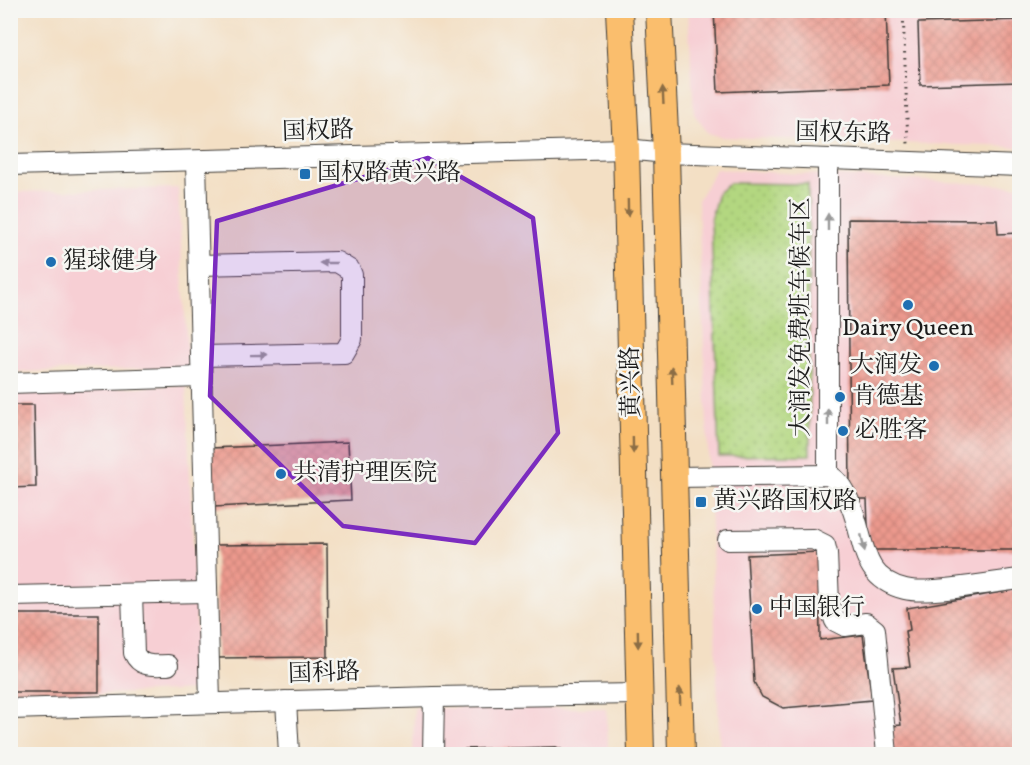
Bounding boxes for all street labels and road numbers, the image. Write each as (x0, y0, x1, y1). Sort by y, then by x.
street label: 国权路 (281, 114, 355, 150)
street label: 国权东路 (795, 116, 891, 152)
street label: 大润发免费班车候车区 (785, 197, 819, 437)
street label: 黄兴路 (614, 346, 650, 418)
street label: 国科路 (287, 656, 361, 692)

